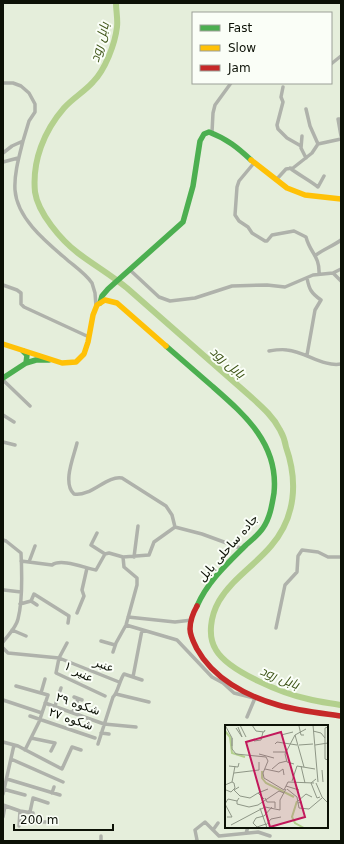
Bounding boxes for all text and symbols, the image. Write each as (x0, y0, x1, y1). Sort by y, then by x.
legend (192, 12, 332, 84)
water label: بابل رود (87, 19, 113, 64)
text: Fast (228, 21, 252, 35)
text: Slow (228, 41, 256, 55)
text: Jam (227, 61, 251, 75)
water label: بابل رود (207, 343, 249, 383)
street label: جاده ساحلی بابل (195, 511, 261, 585)
street label: عنبر (90, 654, 116, 676)
street label: عنیر ۱ (61, 658, 96, 686)
water label: بابل رود (258, 663, 303, 694)
street label: شکوه ۲۹ (54, 690, 102, 719)
street label: شکوه ۲۷ (47, 705, 95, 734)
inset map (225, 725, 328, 828)
scale bar (14, 806, 113, 832)
text: 200 m (20, 813, 58, 827)

